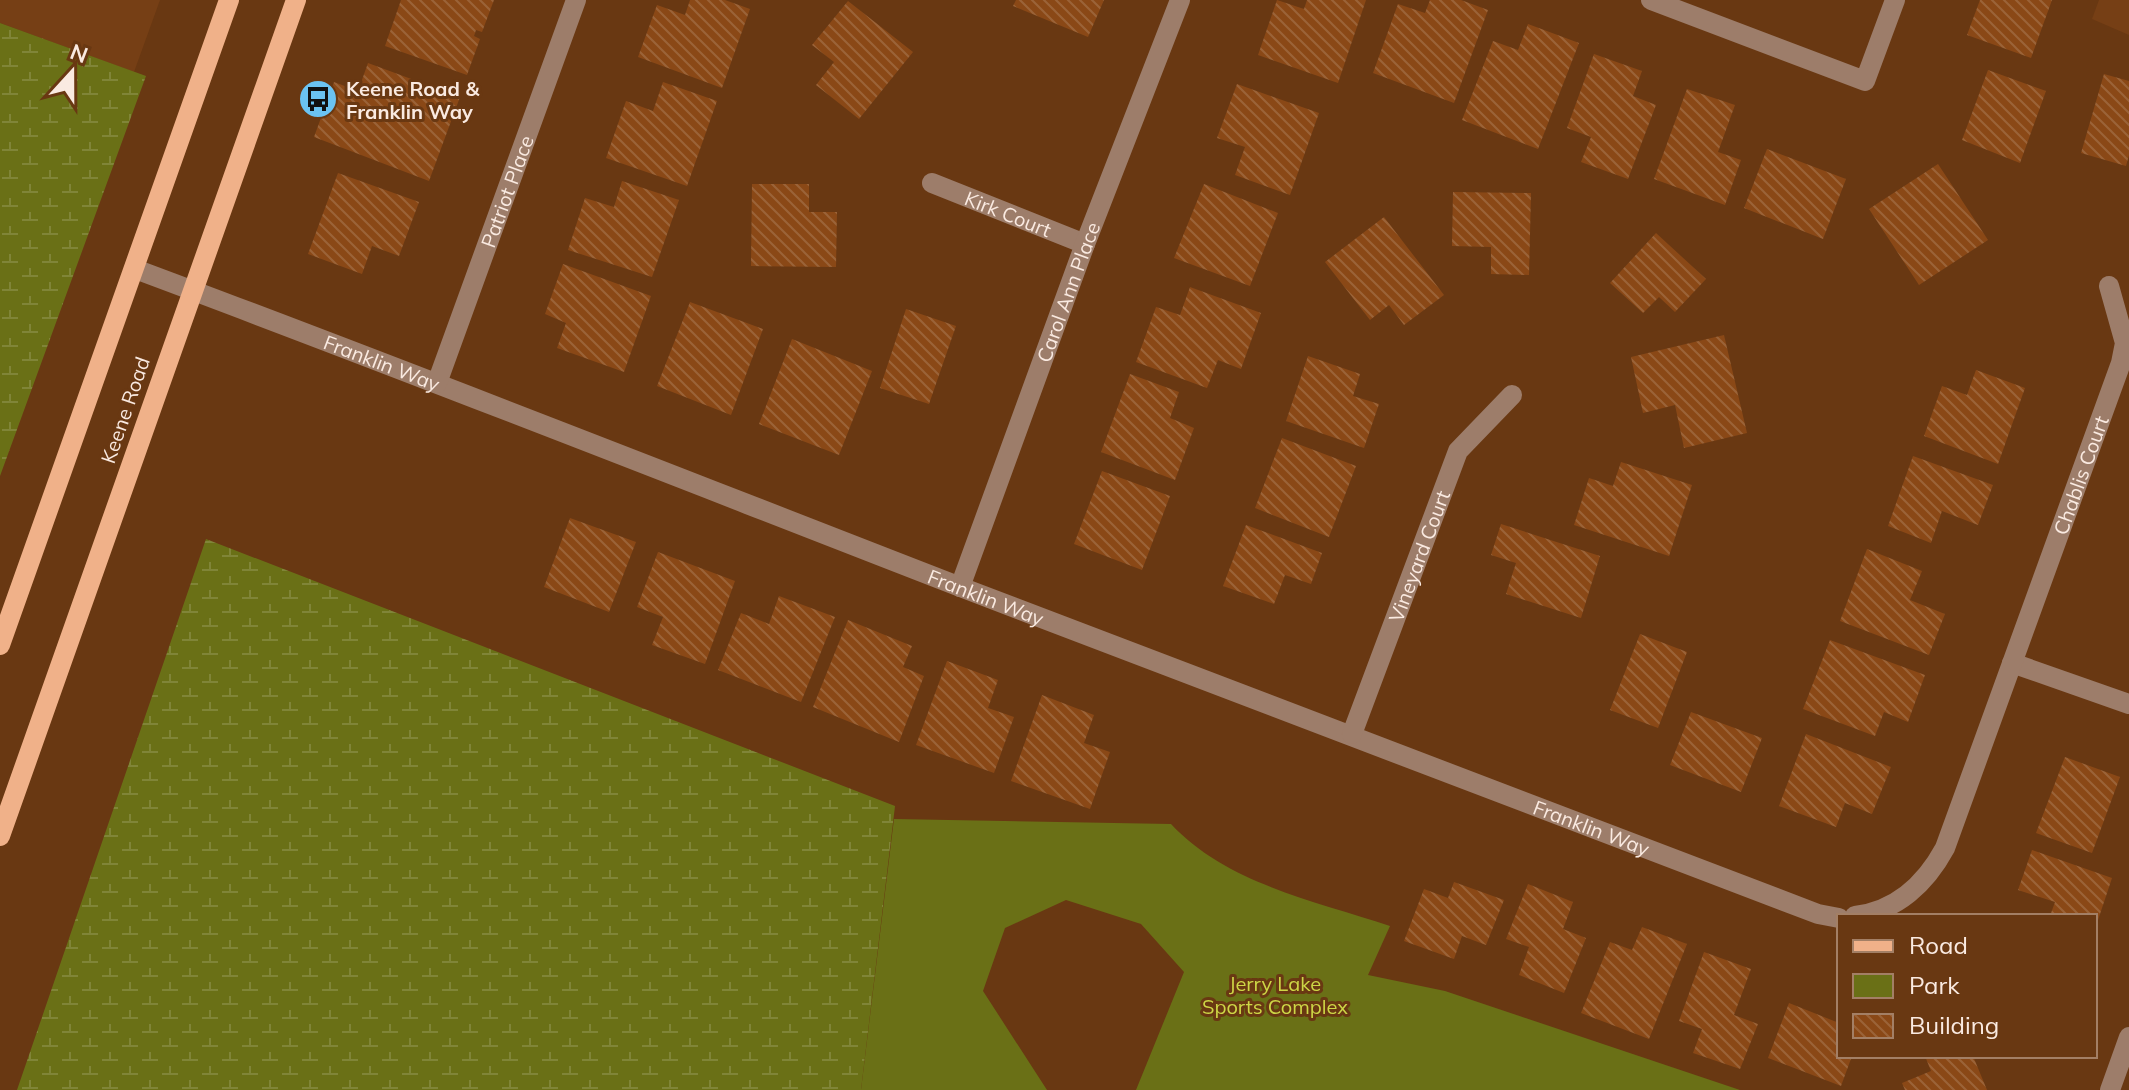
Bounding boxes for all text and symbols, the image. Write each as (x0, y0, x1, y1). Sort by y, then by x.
north arrow (32, 32, 112, 112)
text: N (66, 37, 92, 69)
place label: Keene Road & Franklin Way (346, 76, 480, 124)
bus stop icon: Keene Road & Franklin Way (297, 78, 339, 120)
street label: Patriot Place (475, 132, 538, 251)
street label: Kirk Court (961, 185, 1055, 242)
street label: Carol Ann Place (1030, 218, 1105, 366)
street label: Franklin Way (320, 329, 444, 396)
street label: Keene Road (95, 353, 155, 467)
street label: Chablis Court (2047, 412, 2113, 538)
street label: Vineyard Court (1383, 487, 1455, 625)
street label: Franklin Way (924, 563, 1048, 631)
street label: Franklin Way (1530, 794, 1654, 861)
legend (1837, 914, 2097, 1058)
text: Road (1909, 930, 1968, 960)
text: Park (1909, 970, 1960, 1000)
park label: Jerry Lake Sports Complex (1202, 971, 1348, 1019)
text: Building (1909, 1010, 1999, 1040)

